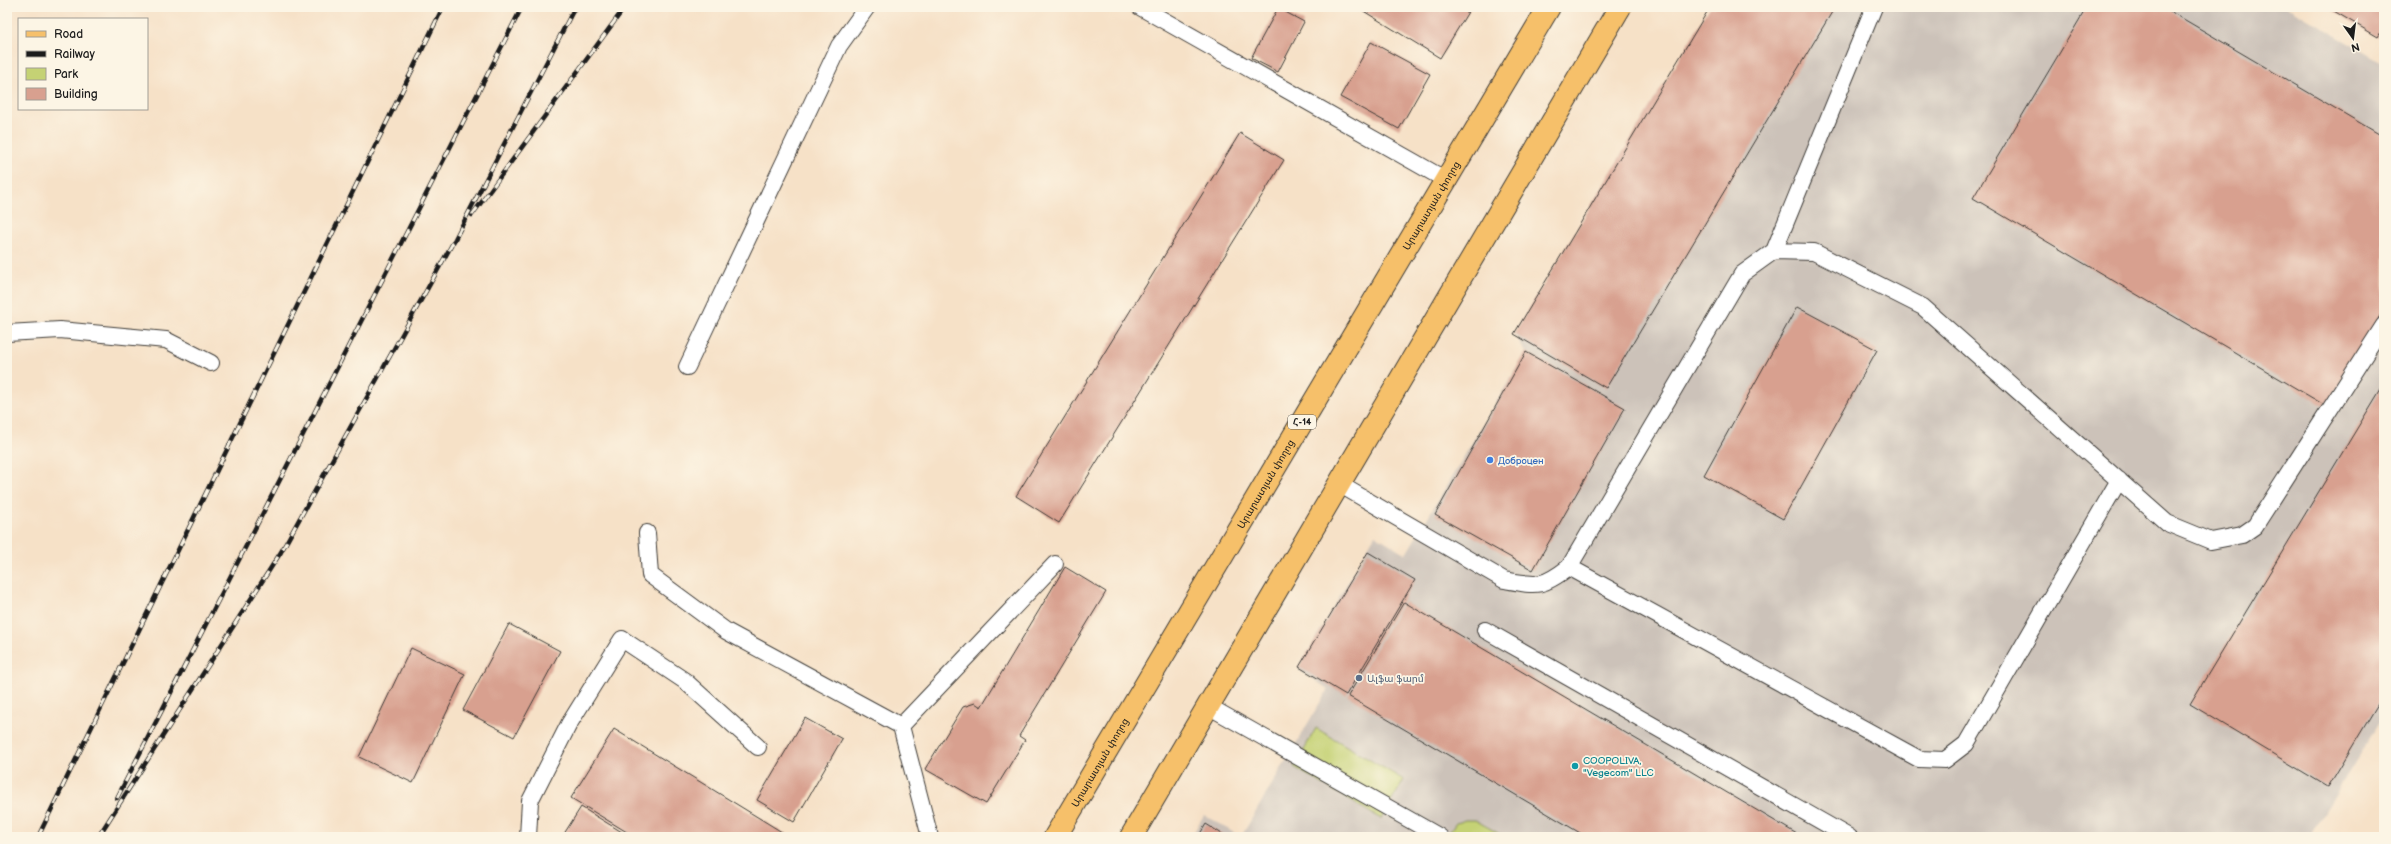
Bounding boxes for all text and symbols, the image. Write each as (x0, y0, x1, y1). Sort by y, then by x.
legend (18, 18, 148, 110)
north arrow (2333, 18, 2373, 58)
text: Road (54, 27, 83, 42)
text: N (2350, 40, 2361, 55)
text: Railway (54, 47, 96, 62)
text: Park (54, 67, 78, 82)
text: Building (54, 87, 98, 102)
street label: Արարատյան փողոց (1401, 159, 1463, 253)
road number: Հ-14 (1288, 415, 1316, 429)
street label: Արարատյան փողոց (1235, 438, 1297, 531)
marker: Доброцен (1485, 455, 1495, 465)
place label: Доброцен (1498, 455, 1544, 467)
marker: Ալֆա ֆարմ (1354, 673, 1364, 683)
place label: Ալֆա ֆարմ (1367, 673, 1424, 685)
street label: Արարատյան փողոց (1069, 716, 1131, 809)
place label: COOPOLIVA, "Vegecom" LLC (1583, 755, 1654, 779)
marker: COOPOLIVA, "Vegecom" LLC (1570, 761, 1580, 771)

